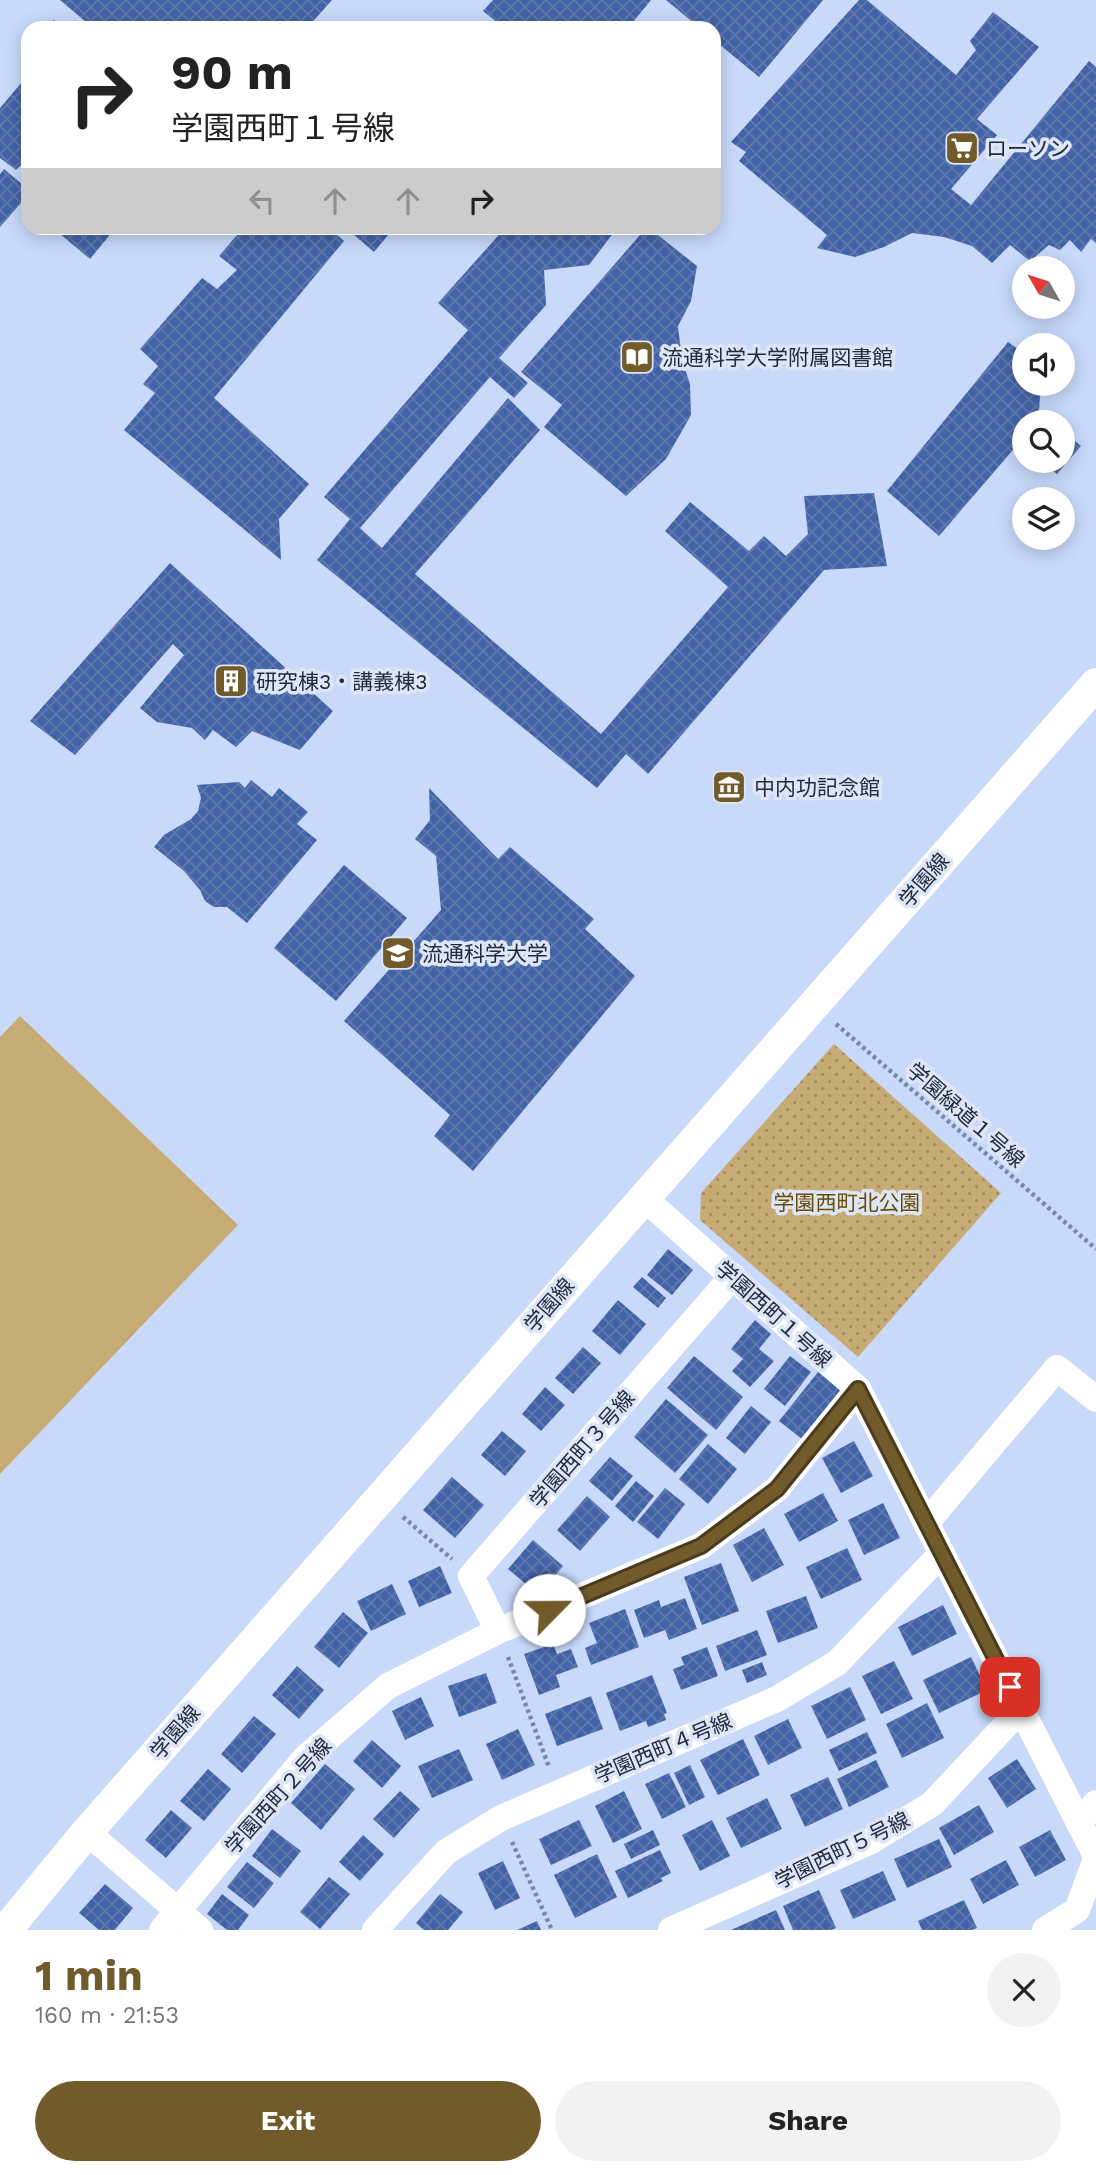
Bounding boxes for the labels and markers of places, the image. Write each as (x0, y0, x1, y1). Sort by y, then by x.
supermarket icon: ローソン (943, 129, 981, 167)
place label: ローソン (986, 136, 1070, 161)
library icon: 流通科学大学附属図書館 (618, 338, 656, 376)
place label: 流通科学大学附属図書館 (662, 345, 893, 370)
building icon: 研究棟3・講義棟3 (212, 662, 250, 700)
place label: 研究棟3・講義棟3 (256, 669, 428, 694)
museum icon: 中内功記念館 (710, 768, 748, 806)
place label: 中内功記念館 (754, 775, 880, 800)
school or university icon: 流通科学大学 (379, 934, 417, 972)
place label: 流通科学大学 (422, 941, 548, 966)
pin (980, 1657, 1040, 1717)

